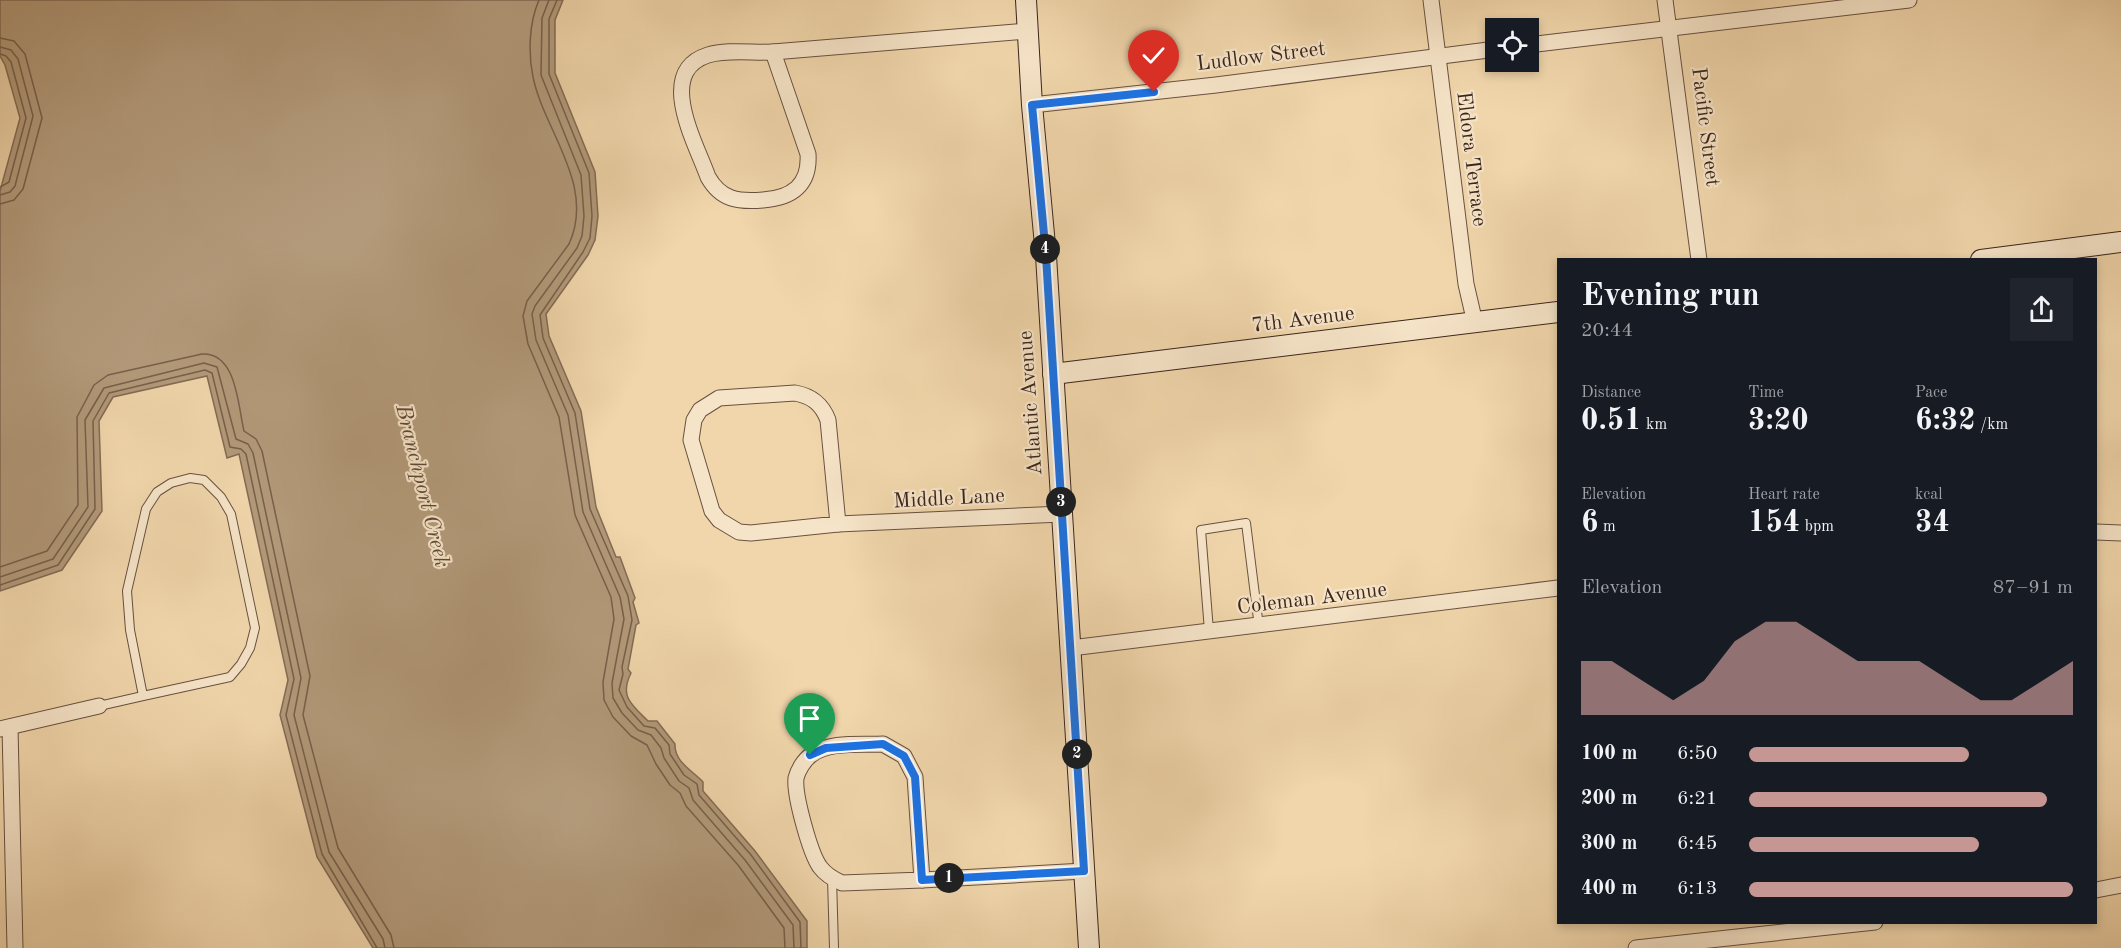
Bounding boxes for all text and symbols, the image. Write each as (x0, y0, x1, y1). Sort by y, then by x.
map controls (1485, 18, 1539, 72)
button: locate (1485, 18, 1539, 72)
pin (1128, 30, 1179, 92)
icon: check (1137, 39, 1170, 72)
street label: Ludlow Street (1195, 39, 1327, 75)
street label: Pacific Street (1687, 66, 1723, 188)
street label: Eldora Terrace (1452, 90, 1490, 228)
pin: 4 (1030, 234, 1060, 264)
text: 4 (1040, 241, 1050, 257)
button: share (2010, 278, 2073, 341)
text: Evening run (1581, 280, 1760, 313)
street label: 7th Avenue (1250, 303, 1356, 337)
text: 20:44 (1581, 321, 1633, 341)
street label: Atlantic Avenue (1015, 330, 1047, 476)
text: Distance (1581, 385, 1641, 401)
text: Time (1748, 385, 1784, 401)
text: Pace (1915, 385, 1947, 401)
water label: Branchport Creek (391, 401, 453, 570)
text: 0.51 (1581, 406, 1642, 436)
text: 3:20 (1748, 406, 1809, 436)
text: 6:32 (1915, 406, 1976, 436)
text: km (1642, 417, 1667, 433)
text: /km (1976, 417, 2008, 433)
street label: Middle Lane (893, 486, 1005, 512)
pin: 3 (1046, 487, 1076, 517)
text: Elevation (1581, 487, 1646, 503)
text: Heart rate (1748, 487, 1820, 503)
text: kcal (1915, 487, 1943, 503)
text: 3 (1056, 494, 1066, 510)
text: 6 (1581, 508, 1598, 538)
text: 154 (1748, 508, 1800, 538)
text: 34 (1915, 508, 1950, 538)
text: m (1598, 519, 1616, 535)
text: bpm (1800, 519, 1834, 535)
text: Elevation (1581, 578, 1662, 598)
text: 87–91 m (1993, 578, 2073, 598)
street label: Coleman Avenue (1236, 579, 1388, 619)
pin (784, 693, 835, 755)
icon: arrive (793, 702, 826, 735)
pin: 2 (1062, 739, 1092, 769)
text: 100 m (1581, 744, 1637, 764)
text: 6:50 (1677, 744, 1717, 764)
text: 2 (1072, 746, 1082, 762)
text: 200 m (1581, 789, 1637, 809)
text: 6:21 (1677, 789, 1717, 809)
text: 300 m (1581, 834, 1637, 854)
text: 6:45 (1677, 834, 1717, 854)
pin: 1 (934, 863, 964, 893)
text: 1 (944, 870, 954, 886)
text: 400 m (1581, 879, 1637, 899)
text: 6:13 (1677, 879, 1717, 899)

